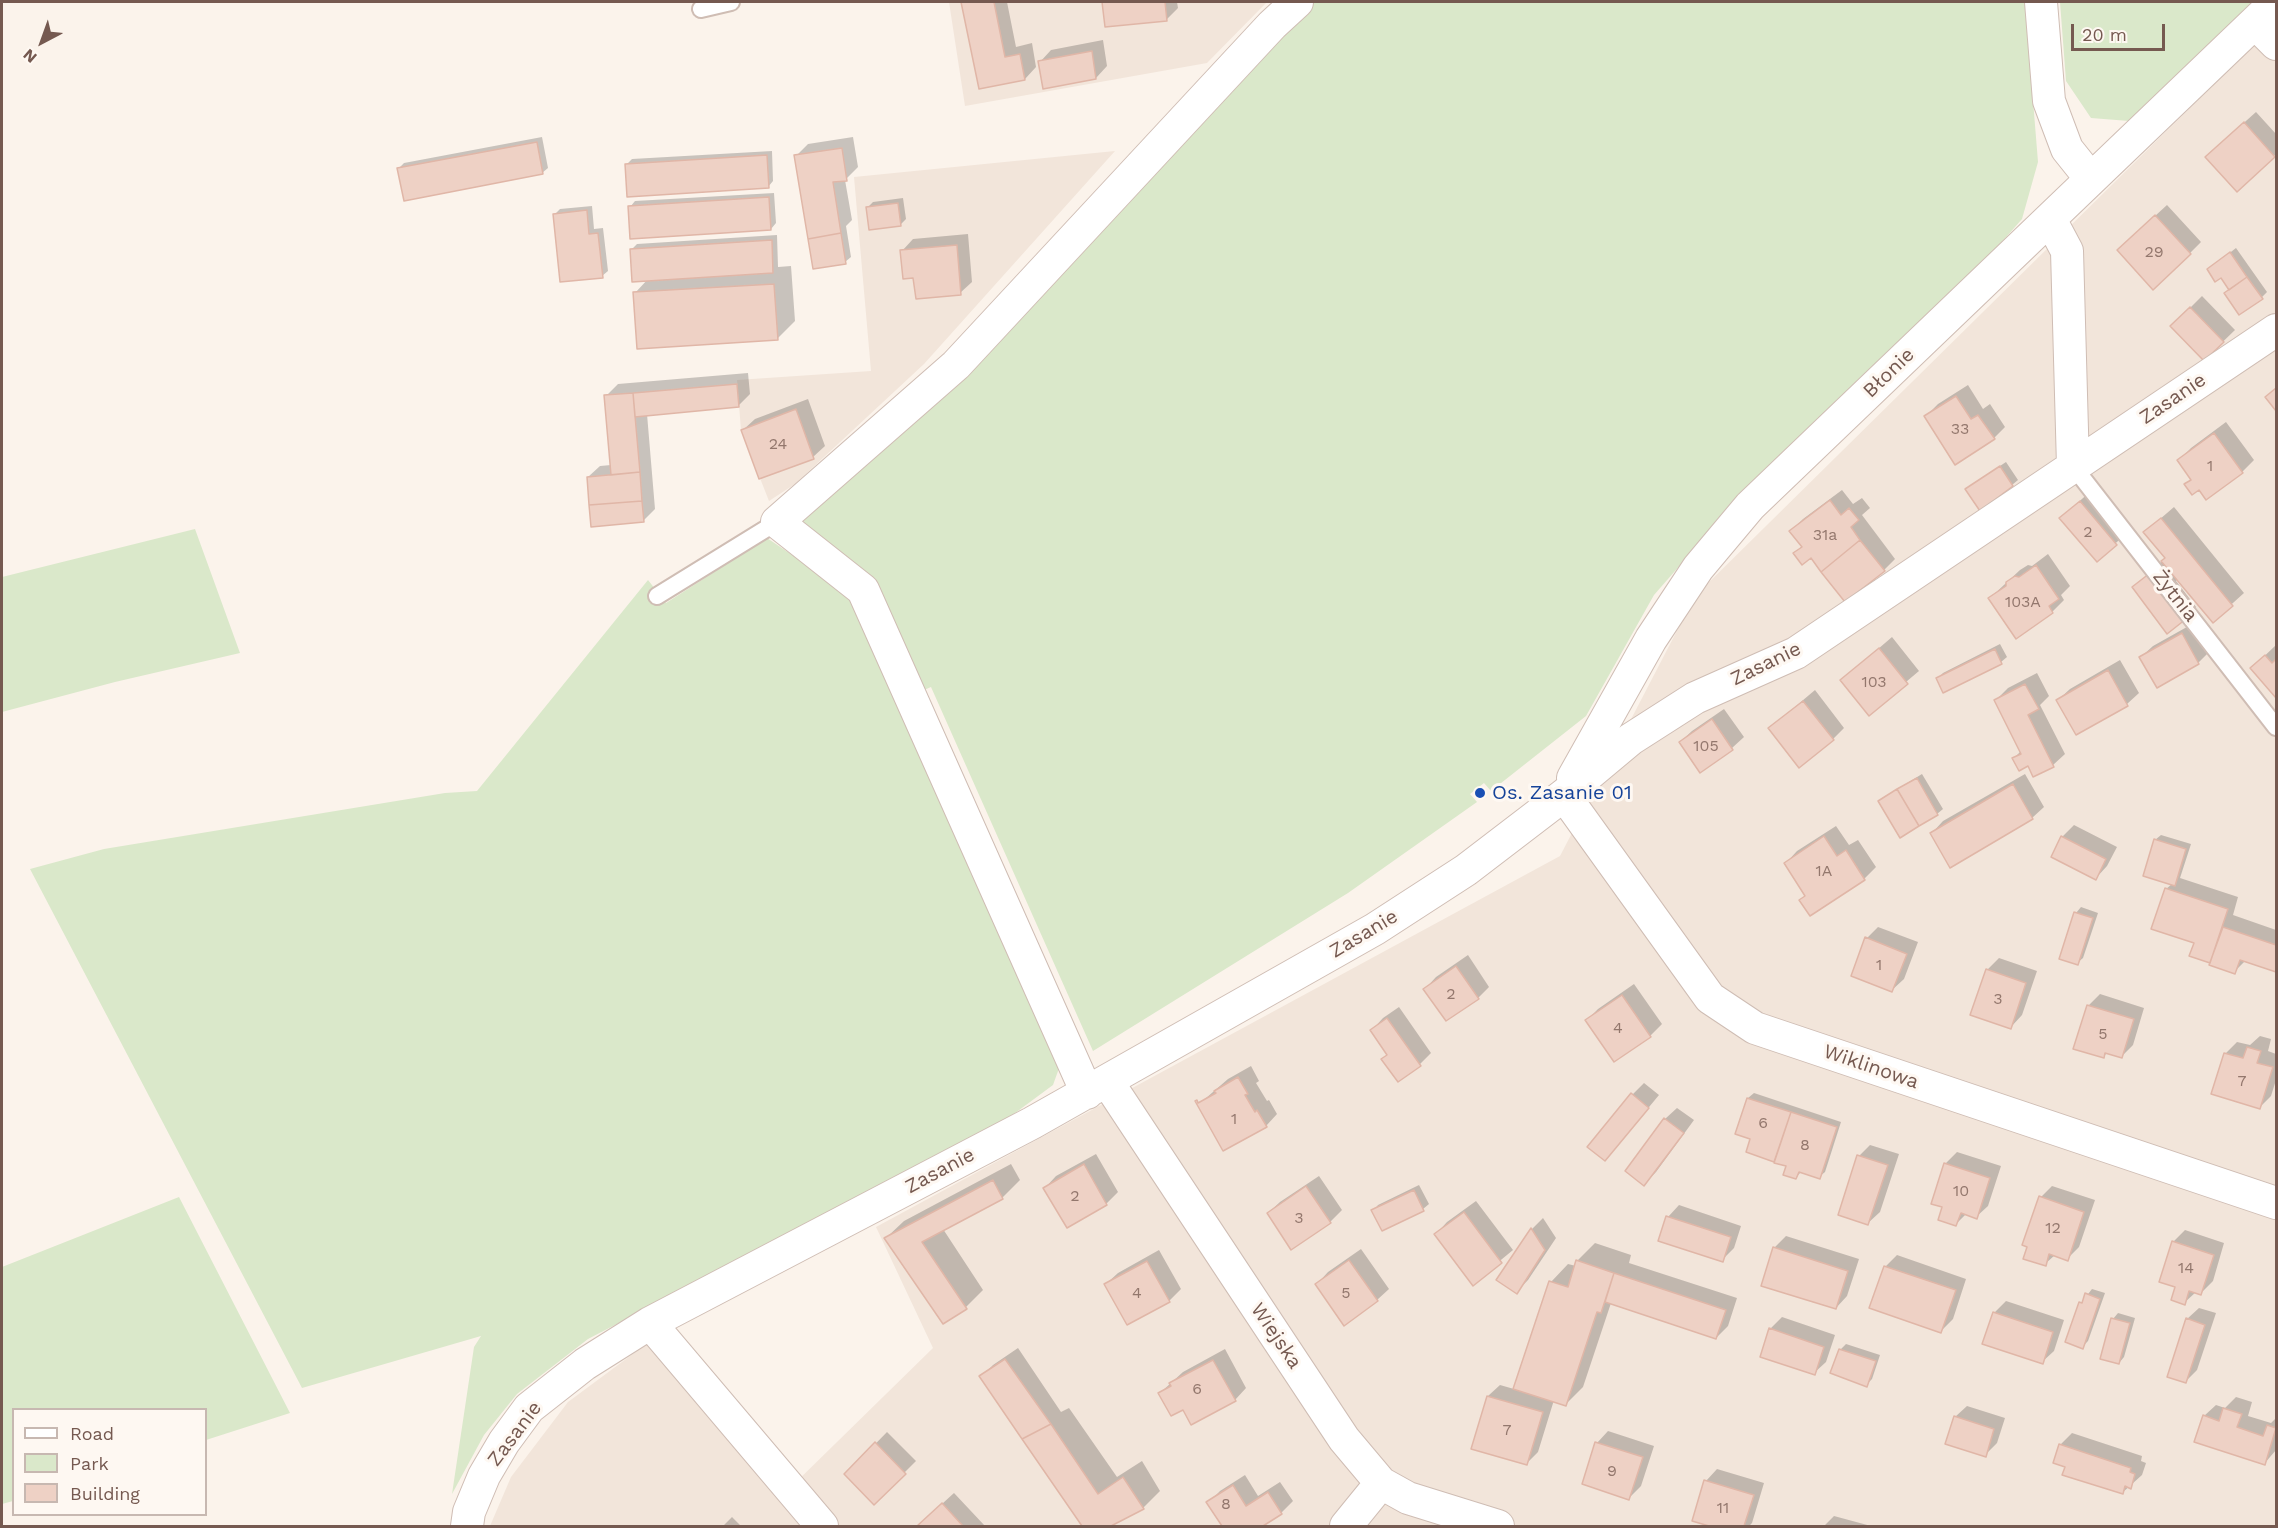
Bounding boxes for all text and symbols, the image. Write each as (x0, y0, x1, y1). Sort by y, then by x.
north arrow (12, 12, 72, 72)
scale bar (2074, 12, 2168, 50)
text: 20 m (2082, 24, 2127, 45)
text: N (19, 45, 41, 67)
house number: 29 (2144, 242, 2164, 262)
street label: Błonie (1858, 343, 1920, 403)
street label: Zasanie (2135, 368, 2211, 430)
house number: 33 (1951, 419, 1969, 439)
house number: 24 (769, 434, 787, 454)
house number: 1 (2207, 456, 2213, 476)
house number: 2 (2083, 522, 2093, 542)
house number: 31a (1813, 525, 1837, 545)
street label: Żytnia (2147, 565, 2203, 627)
house number: 103A (2005, 592, 2041, 612)
street label: Zasanie (1727, 637, 1805, 691)
house number: 103 (1861, 672, 1887, 692)
house number: 105 (1693, 736, 1719, 756)
place label: Os. Zasanie 01 (1492, 781, 1632, 805)
marker: Os. Zasanie 01 (1473, 786, 1487, 800)
house number: 1A (1816, 861, 1832, 881)
street label: Zasanie (1326, 904, 1402, 964)
house number: 1 (1876, 955, 1882, 975)
house number: 2 (1446, 984, 1456, 1004)
house number: 3 (1993, 989, 2003, 1009)
house number: 4 (1613, 1018, 1623, 1038)
house number: 5 (2098, 1024, 2108, 1044)
street label: Wiklinowa (1820, 1040, 1922, 1094)
house number: 7 (2238, 1071, 2246, 1091)
house number: 1 (1231, 1109, 1237, 1129)
house number: 6 (1758, 1113, 1768, 1133)
house number: 8 (1800, 1135, 1810, 1155)
street label: Zasanie (901, 1143, 979, 1199)
house number: 10 (1953, 1181, 1969, 1201)
house number: 2 (1070, 1186, 1080, 1206)
house number: 3 (1294, 1208, 1304, 1228)
house number: 12 (2045, 1218, 2061, 1238)
house number: 14 (2178, 1258, 2194, 1278)
house number: 4 (1132, 1283, 1142, 1303)
house number: 5 (1341, 1283, 1351, 1303)
street label: Wiejska (1245, 1298, 1307, 1374)
house number: 6 (1192, 1379, 1202, 1399)
street label: Zasanie (483, 1397, 547, 1471)
legend (12, 1408, 207, 1516)
house number: 7 (1503, 1420, 1511, 1440)
text: Road (70, 1423, 114, 1444)
text: Park (70, 1453, 109, 1474)
house number: 9 (1607, 1461, 1617, 1481)
text: Building (70, 1483, 140, 1504)
house number: 8 (1221, 1494, 1231, 1514)
house number: 11 (1717, 1498, 1729, 1518)

